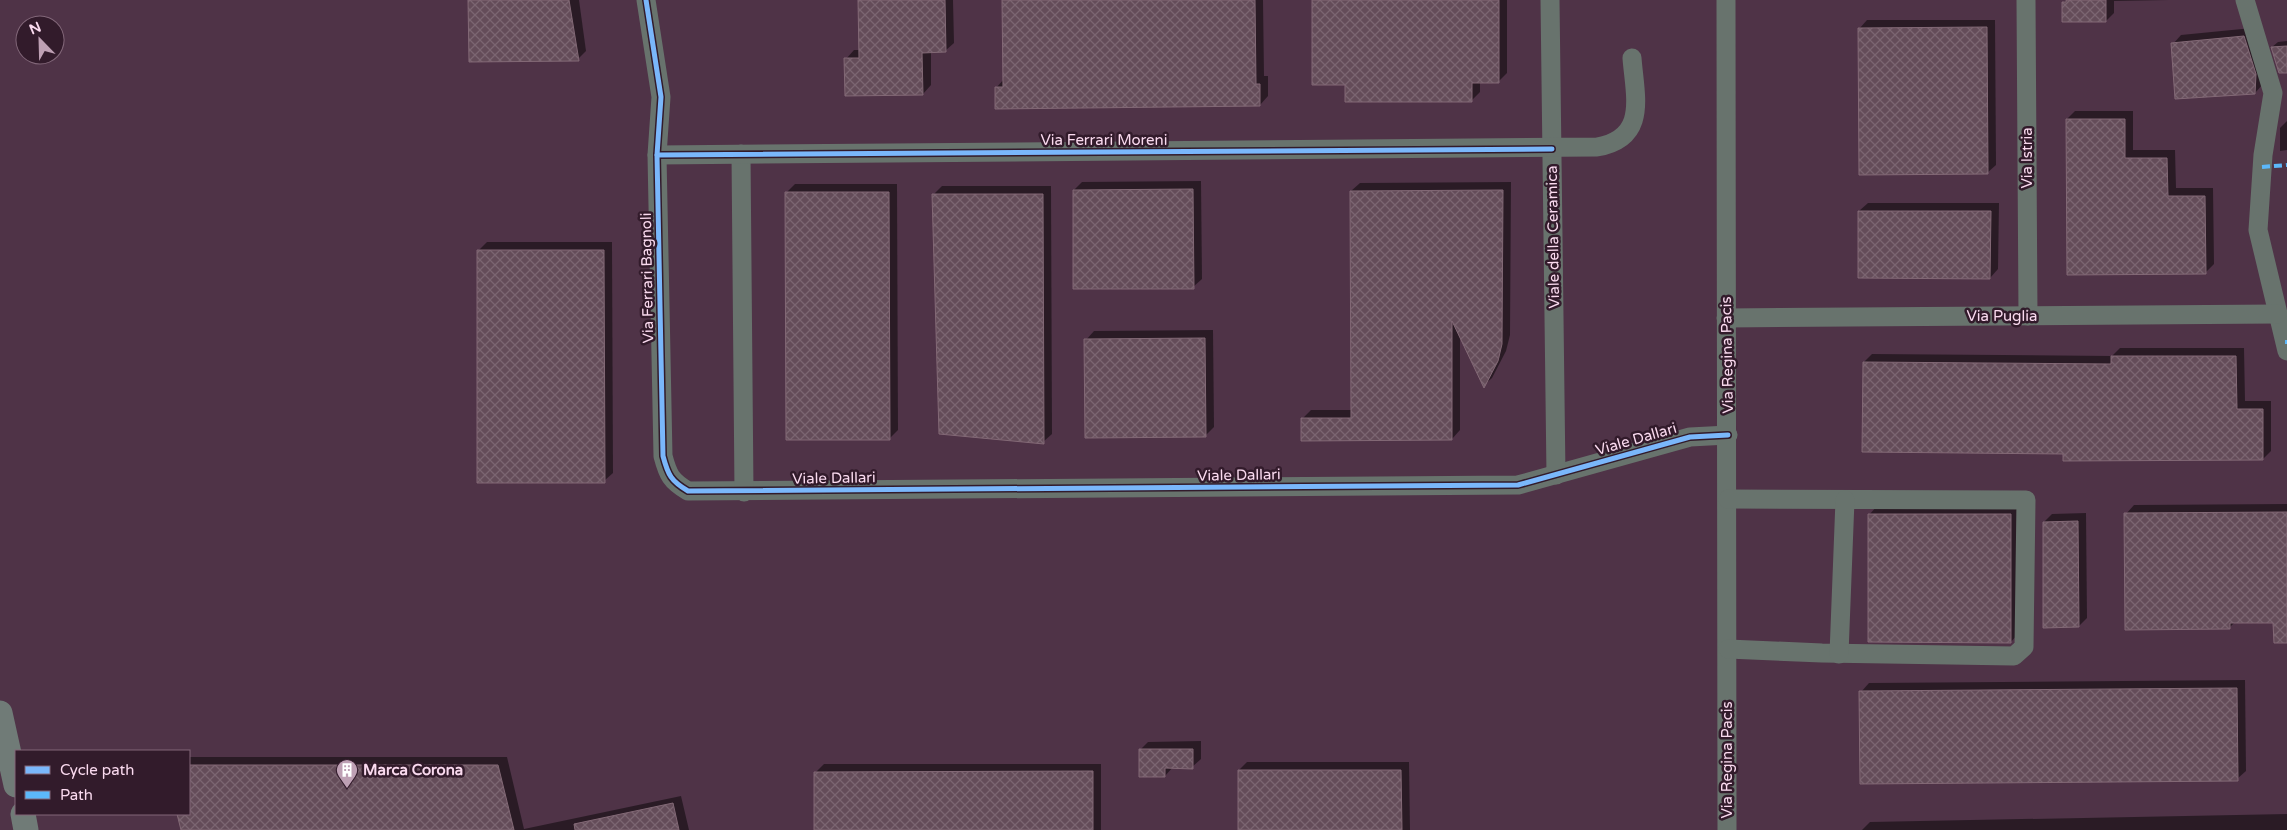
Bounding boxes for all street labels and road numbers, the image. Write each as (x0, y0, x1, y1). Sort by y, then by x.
street label: Via Istria (2018, 127, 2036, 189)
street label: Via Ferrari Moreni (1041, 131, 1167, 149)
street label: Viale della Ceramica (1543, 165, 1563, 309)
street label: Via Ferrari Bagnoli (637, 213, 657, 343)
street label: Via Regina Pacis (1717, 296, 1737, 414)
street label: Via Puglia (1967, 307, 2037, 325)
street label: Viale Dallari (1593, 419, 1679, 459)
street label: Viale Dallari (1197, 465, 1281, 485)
street label: Viale Dallari (792, 468, 876, 488)
street label: Via Regina Pacis (1718, 701, 1736, 819)

